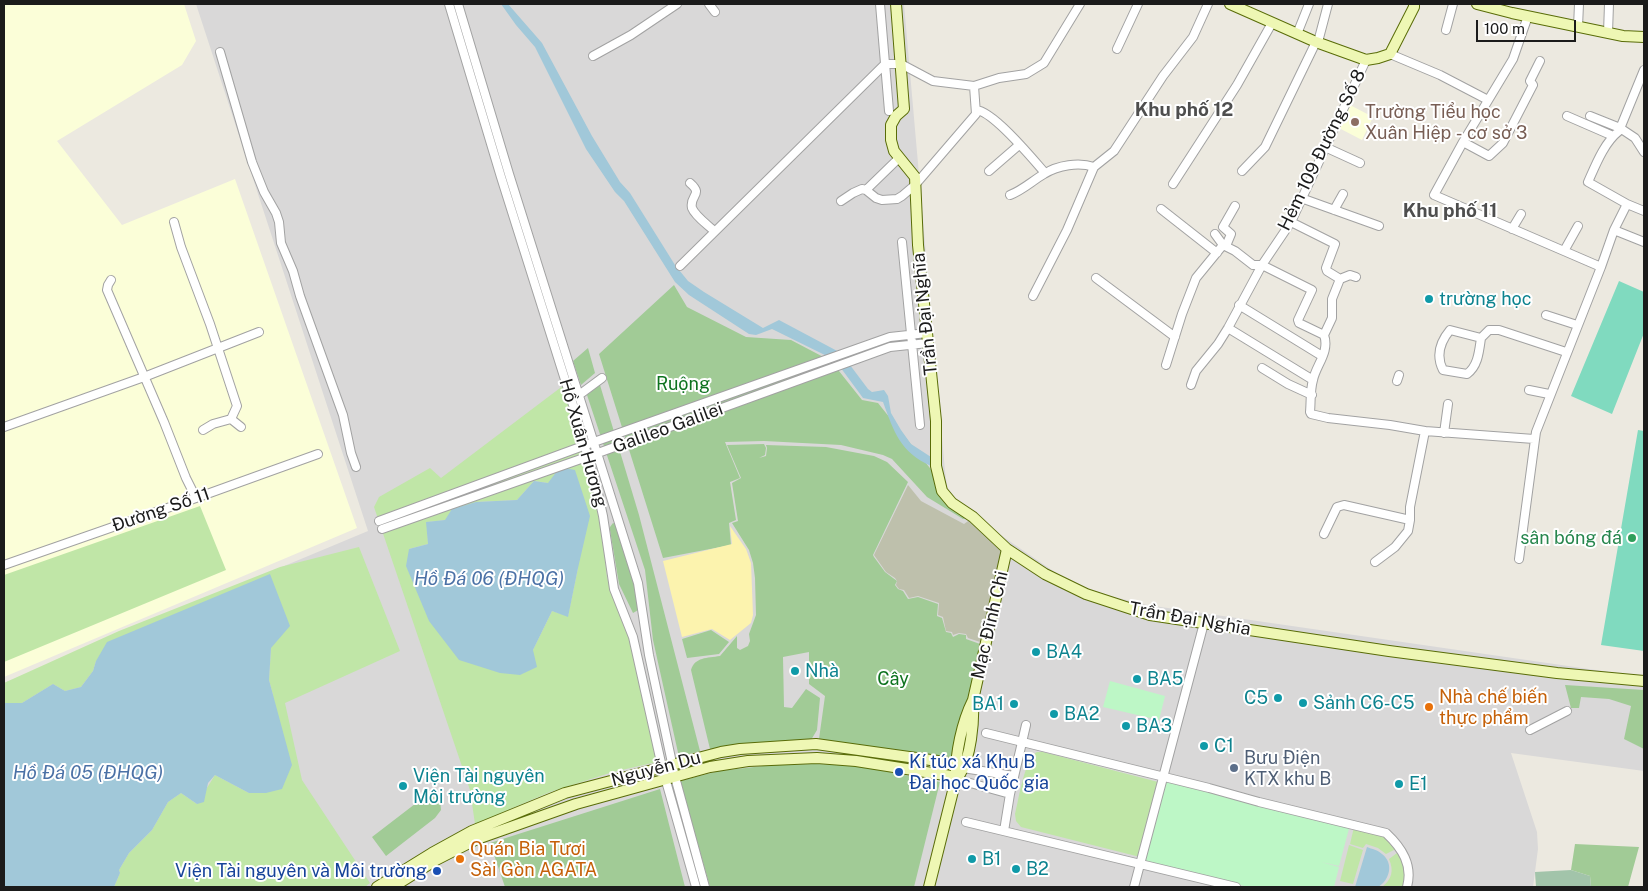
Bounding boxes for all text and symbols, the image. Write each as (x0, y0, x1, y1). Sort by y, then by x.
scale bar (1478, 10, 1578, 42)
text: 100 m (1484, 20, 1525, 37)
street label: Hẻm 109 Đường Số 8 (1274, 66, 1370, 234)
district label: Khu phố 12 (1135, 99, 1233, 121)
place label: Trường Tiểu học Xuân Hiệp - cơ sở 3 (1365, 101, 1527, 144)
marker: Trường Tiểu học Xuân Hiệp - cơ sở 3 (1349, 116, 1361, 128)
district label: Khu phố 11 (1403, 200, 1497, 222)
street label: Trần Đại Nghĩa (908, 252, 942, 376)
place label: trường học (1439, 288, 1532, 310)
marker: trường học (1423, 293, 1435, 305)
park label: Ruộng (656, 373, 710, 395)
street label: Hồ Xuân Hương (554, 376, 612, 510)
street label: Galileo Galilei (610, 398, 726, 458)
street label: Đường Số 11 (109, 483, 213, 537)
place label: sân bóng đá (1520, 527, 1622, 549)
marker: sân bóng đá (1626, 532, 1638, 544)
water label: Hồ Đá 06 (ĐHQG) (414, 568, 564, 590)
street label: Mạc Đĩnh Chi (967, 569, 1013, 681)
street label: Trần Đại Nghĩa (1128, 598, 1252, 640)
place label: BA4 (1046, 641, 1082, 663)
marker: BA4 (1030, 646, 1042, 658)
place label: Nhà (805, 660, 839, 682)
marker: Nhà (789, 665, 801, 677)
park label: Cây (877, 668, 909, 690)
place label: BA5 (1147, 668, 1183, 690)
marker: BA5 (1131, 673, 1143, 685)
place label: Nhà chế biến thực phẩm (1439, 686, 1548, 729)
place label: C5 (1244, 687, 1268, 709)
marker: C5 (1272, 692, 1284, 704)
place label: Sảnh C6-C5 (1313, 692, 1414, 714)
place label: BA1 (972, 693, 1004, 715)
marker: Sảnh C6-C5 (1297, 697, 1309, 709)
marker: BA1 (1008, 698, 1020, 710)
marker: Nhà chế biến thực phẩm (1423, 701, 1435, 713)
place label: BA2 (1064, 703, 1099, 725)
marker: BA2 (1048, 708, 1060, 720)
place label: BA3 (1136, 715, 1172, 737)
marker: BA3 (1120, 720, 1132, 732)
place label: C1 (1214, 735, 1234, 757)
marker: C1 (1198, 740, 1210, 752)
street label: Nguyễn Du (609, 747, 703, 791)
place label: Bưu Điện KTX khu B (1244, 747, 1331, 790)
place label: Kí túc xá Khu B Đại học Quốc gia (909, 751, 1049, 794)
water label: Hồ Đá 05 (ĐHQG) (13, 762, 163, 784)
marker: Bưu Điện KTX khu B (1228, 762, 1240, 774)
place label: Viện Tài nguyên Môi trường (413, 765, 545, 808)
marker: Kí túc xá Khu B Đại học Quốc gia (893, 766, 905, 778)
place label: E1 (1409, 773, 1427, 795)
marker: E1 (1393, 778, 1405, 790)
marker: Viện Tài nguyên Môi trường (397, 780, 409, 792)
place label: Quán Bia Tươi Sài Gòn AGATA (470, 838, 597, 881)
place label: B1 (982, 848, 1001, 870)
marker: Quán Bia Tươi Sài Gòn AGATA (454, 853, 466, 865)
marker: B1 (966, 853, 978, 865)
place label: B2 (1026, 858, 1049, 880)
place label: Viện Tài nguyên và Môi trường (175, 860, 427, 882)
marker: B2 (1010, 863, 1022, 875)
marker: Viện Tài nguyên và Môi trường (431, 865, 443, 877)

